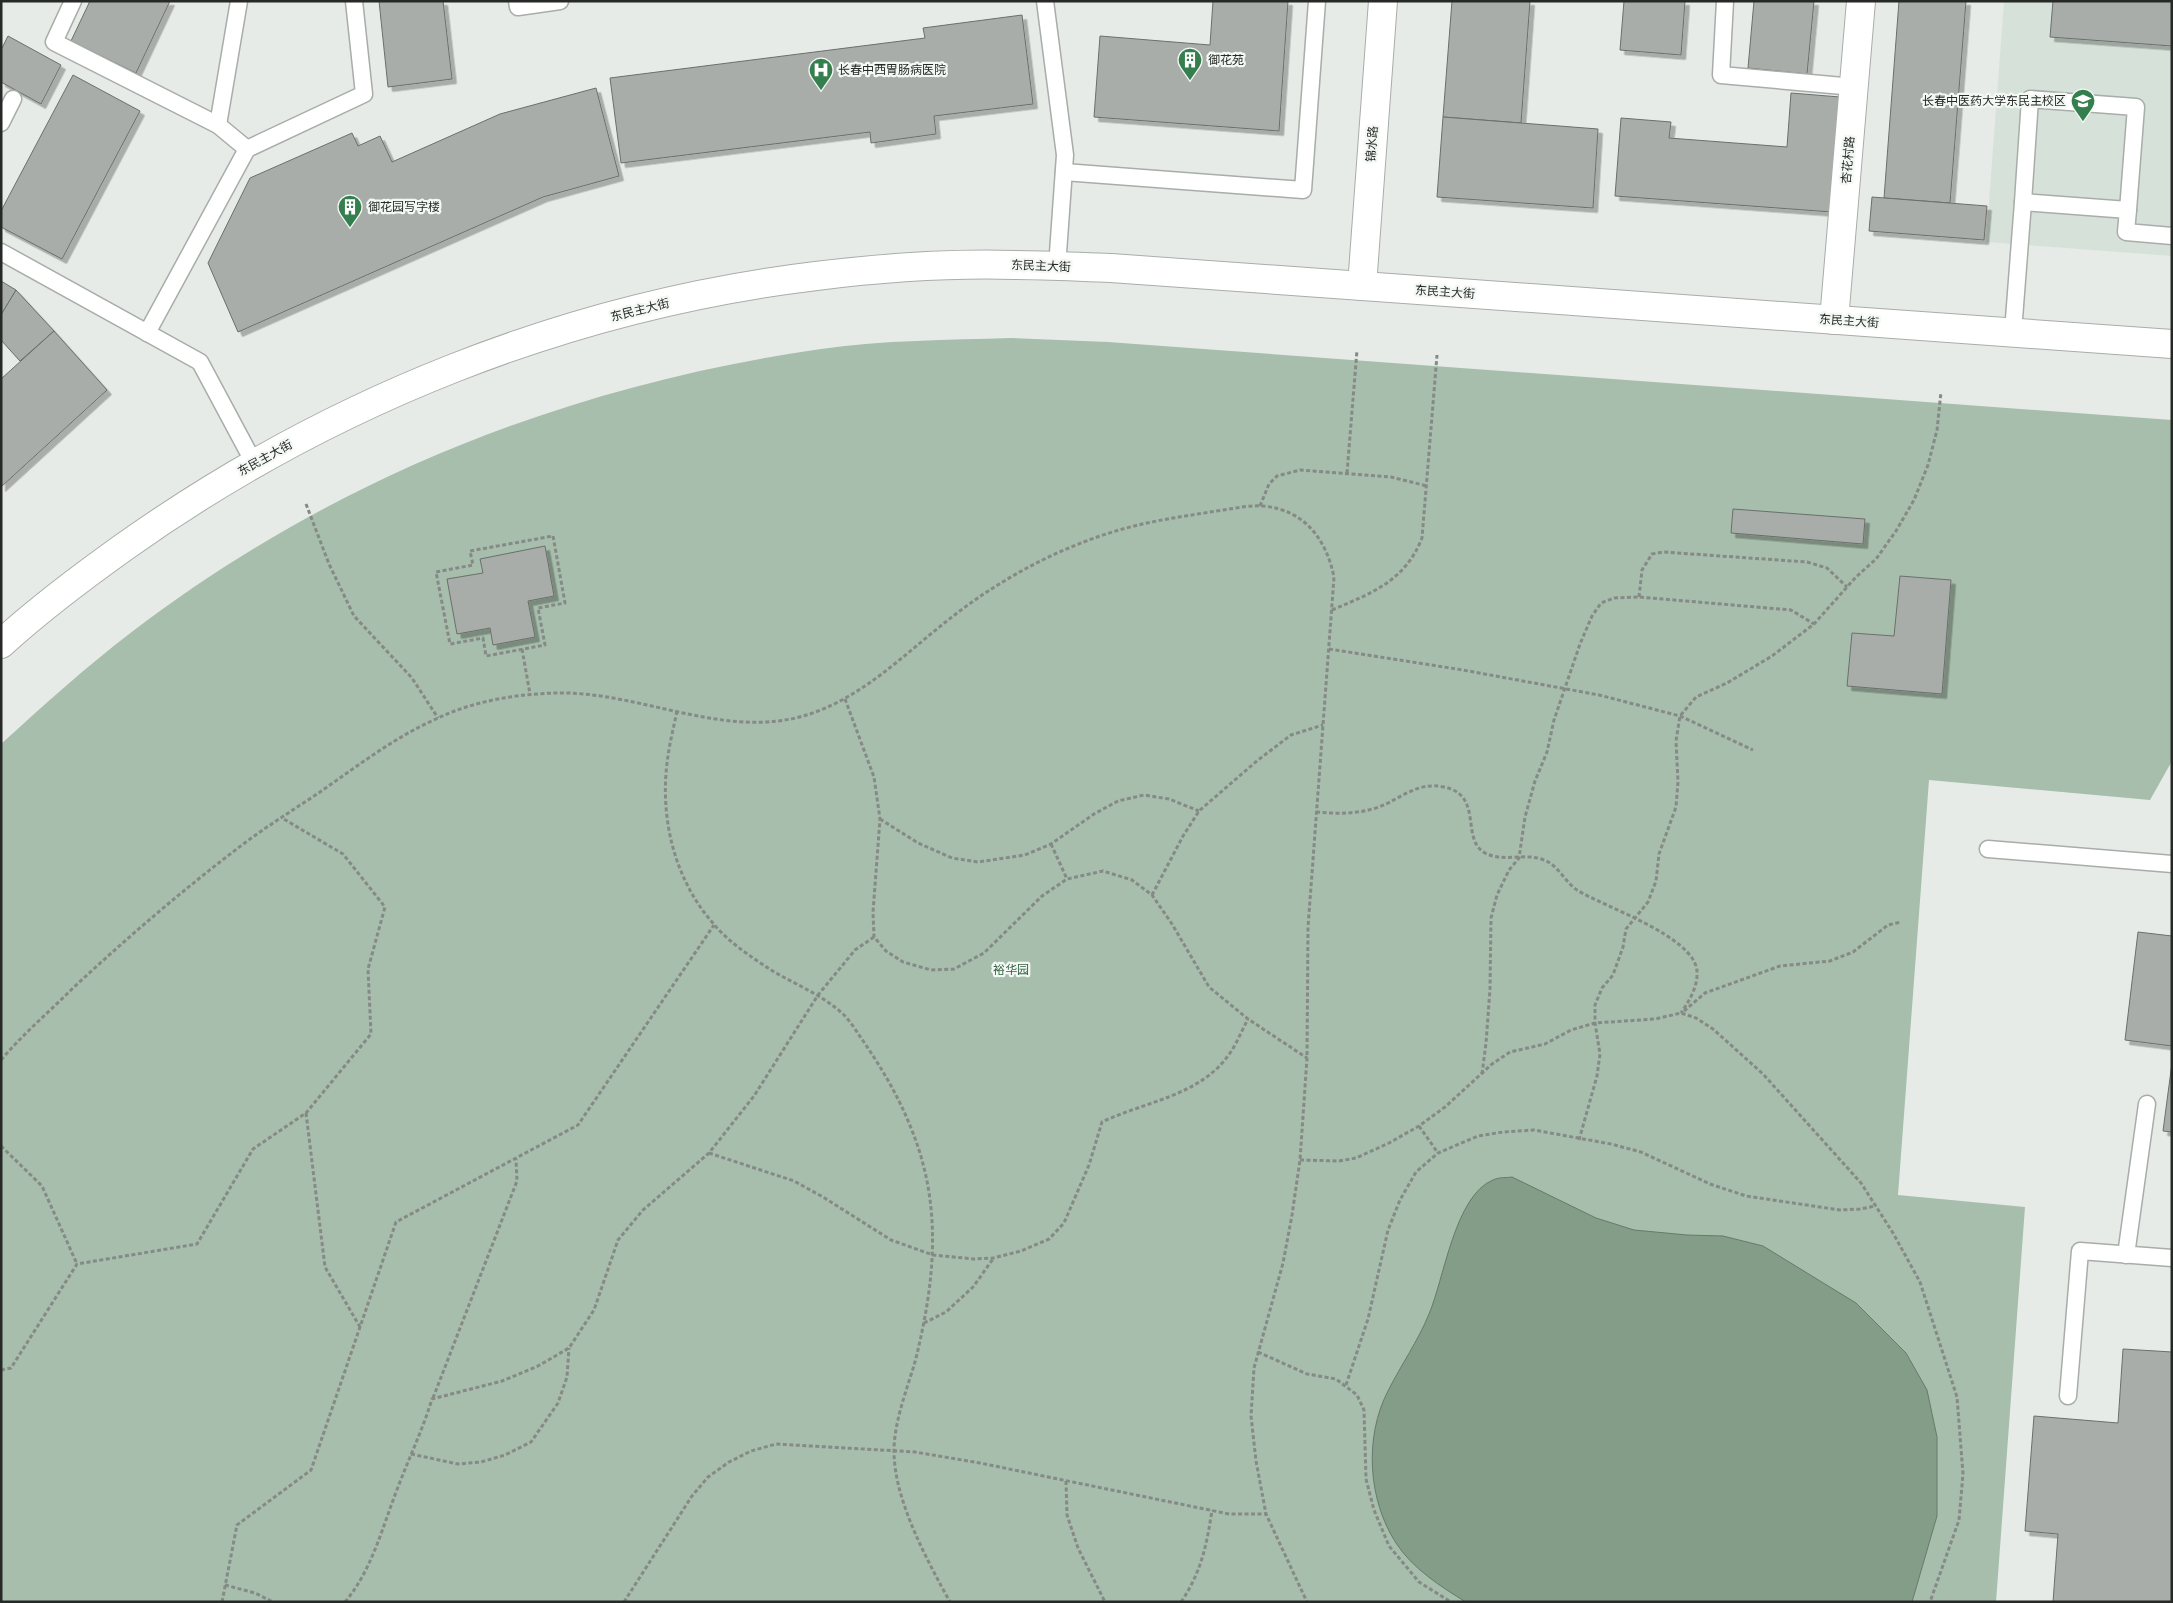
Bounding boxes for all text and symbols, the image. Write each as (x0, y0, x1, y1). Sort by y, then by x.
building icon: 御花苑 (1177, 47, 1203, 81)
place label: 御花苑 (1208, 53, 1244, 67)
hospital icon: 长春中西胃肠病医院 (808, 57, 834, 91)
place label: 长春中西胃肠病医院 (838, 63, 946, 77)
school or university icon: 长春中医药大学东民主校区 (2070, 88, 2096, 122)
place label: 长春中医药大学东民主校区 (1922, 94, 2066, 108)
street label: 锦水路 (1364, 126, 1380, 162)
street label: 杏花村路 (1839, 135, 1857, 185)
building icon: 御花园写字楼 (337, 194, 363, 228)
place label: 御花园写字楼 (368, 200, 440, 214)
street label: 东民主大街 (1011, 258, 1071, 274)
street label: 东民主大街 (1415, 283, 1475, 301)
street label: 东民主大街 (609, 296, 671, 324)
street label: 东民主大街 (1819, 312, 1879, 330)
street label: 东民主大街 (235, 437, 295, 479)
park label: 裕华园 (993, 963, 1029, 977)

